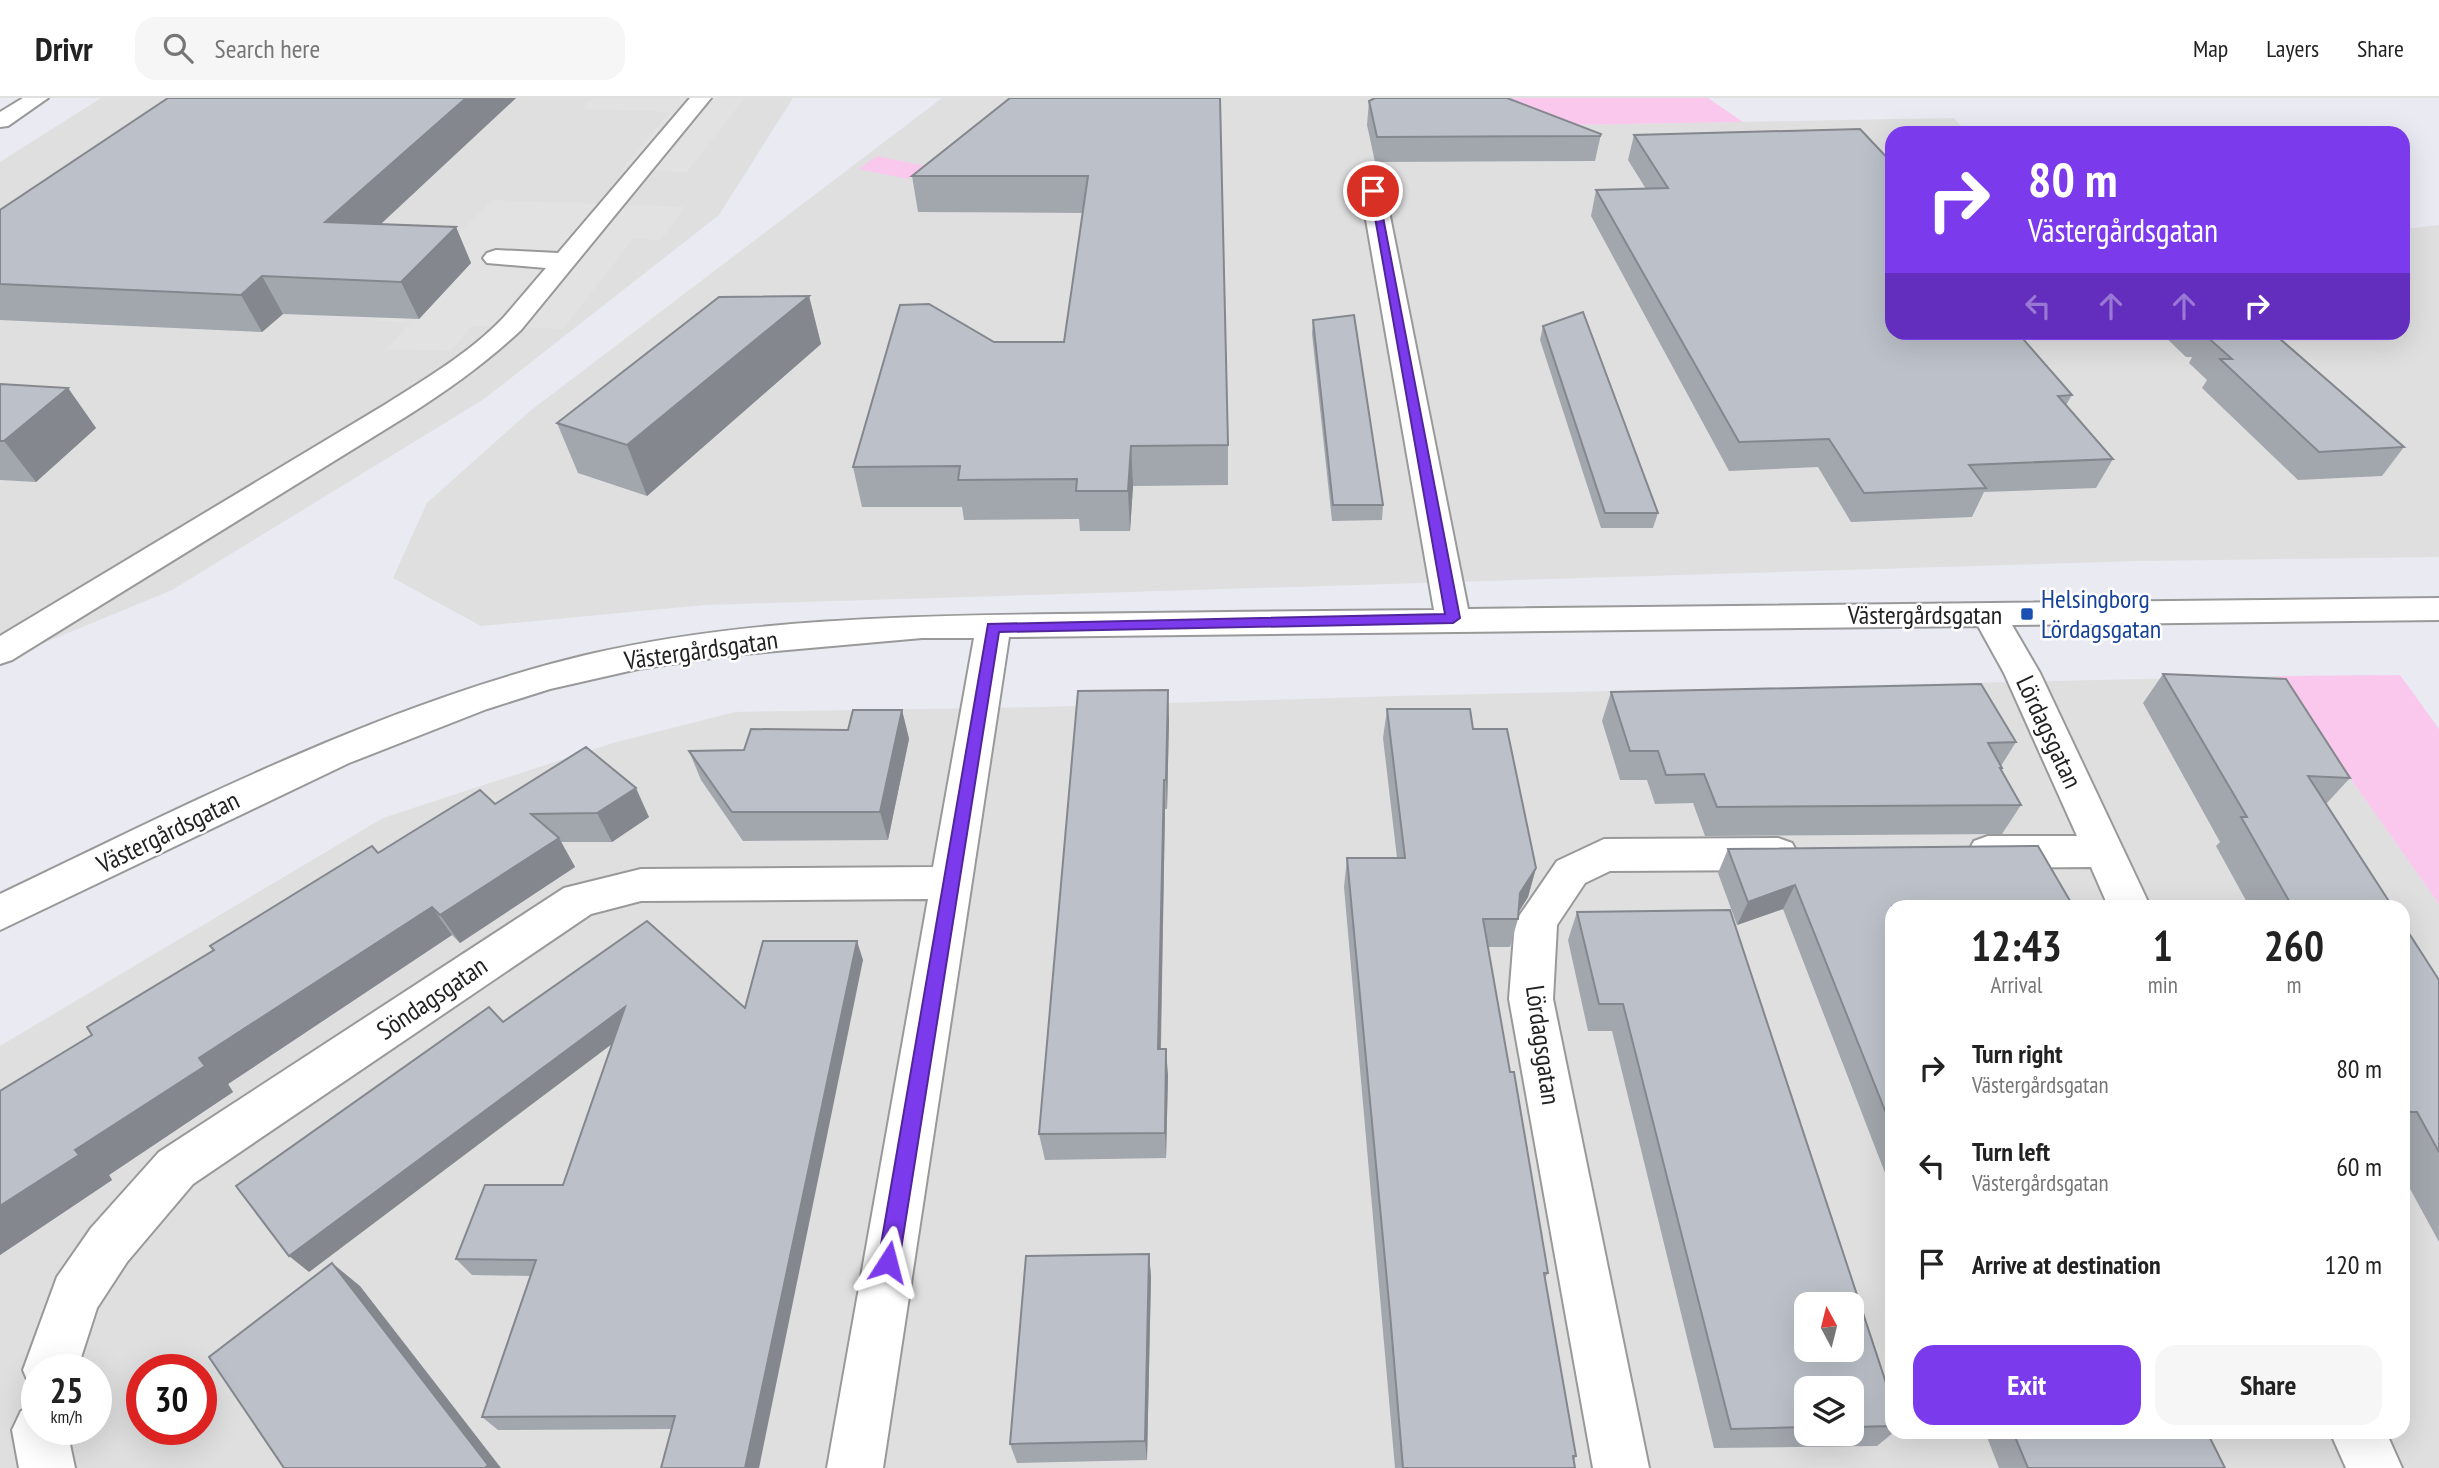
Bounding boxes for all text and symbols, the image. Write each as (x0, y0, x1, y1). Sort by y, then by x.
search box (135, 17, 625, 80)
text: Drivr (35, 27, 93, 70)
icon: search (159, 29, 197, 67)
text: Search here (215, 32, 320, 65)
text: Map (2193, 33, 2228, 64)
text: Layers (2266, 33, 2319, 64)
text: Share (2357, 33, 2404, 64)
text: 80 m (2028, 147, 2117, 211)
icon: right (1913, 154, 2004, 245)
pin (1343, 161, 1403, 221)
icon: arrive (1354, 172, 1392, 210)
text: Västergårdsgatan (2028, 209, 2218, 251)
icon: left (2019, 287, 2057, 325)
icon: ahead (2092, 287, 2130, 325)
icon: ahead (2165, 287, 2203, 325)
icon: right (2238, 287, 2276, 325)
place label: Helsingborg Lördagsgatan (2041, 582, 2161, 645)
street label: Västergårdsgatan (1847, 598, 2002, 631)
marker: Helsingborg Lördagsgatan (2019, 606, 2035, 622)
street label: Västergårdsgatan (621, 622, 780, 677)
street label: Lördagsgatan (2009, 670, 2090, 793)
street label: Västergårdsgatan (90, 783, 244, 881)
text: 12:43 (1971, 918, 2062, 973)
text: 1 (2153, 918, 2173, 973)
text: 260 (2264, 918, 2324, 973)
street label: Söndagsgatan (370, 949, 493, 1047)
text: Arrival (1990, 970, 2042, 999)
text: min (2148, 970, 2178, 999)
text: m (2286, 970, 2301, 999)
street label: Lördagsgatan (1519, 983, 1568, 1107)
text: Turn right (1972, 1037, 2063, 1070)
icon: right (1913, 1049, 1951, 1087)
text: 80 m (2336, 1052, 2382, 1085)
text: Västergårdsgatan (1972, 1070, 2109, 1099)
text: Turn left (1972, 1135, 2050, 1168)
icon: left (1913, 1147, 1951, 1185)
text: 60 m (2336, 1150, 2382, 1183)
text: Västergårdsgatan (1972, 1168, 2109, 1197)
position arrow (851, 1225, 925, 1299)
icon: arrive (1913, 1245, 1951, 1283)
text: Arrive at destination (1972, 1248, 2161, 1281)
text: 120 m (2324, 1248, 2382, 1281)
north arrow (1794, 1292, 1864, 1362)
map controls (1794, 1292, 1864, 1446)
button: Exit (1913, 1345, 2141, 1425)
button: Share (2155, 1345, 2382, 1425)
speed limit sign: 30 (126, 1354, 217, 1445)
text: 25 (50, 1367, 83, 1413)
button: layers (1794, 1376, 1864, 1446)
text: km/h (51, 1405, 82, 1428)

